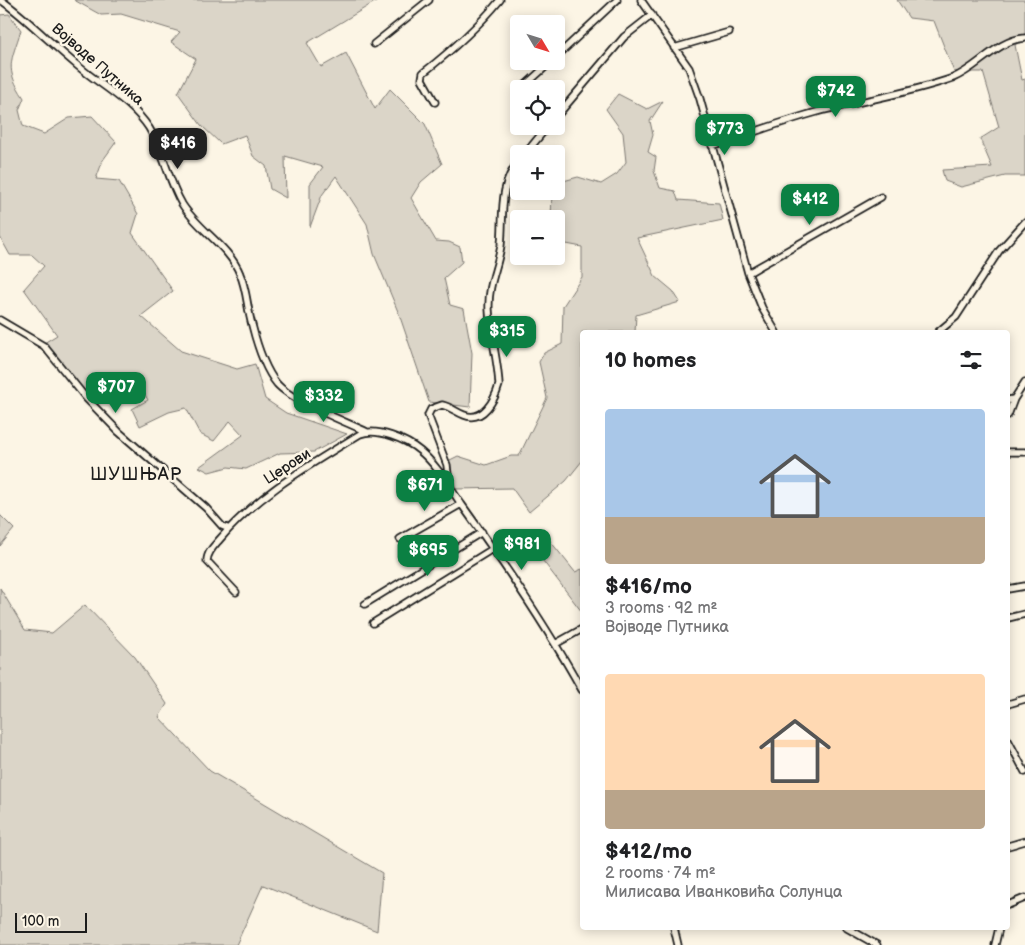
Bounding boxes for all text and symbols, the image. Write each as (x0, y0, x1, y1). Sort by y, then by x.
north arrow (510, 15, 565, 70)
map controls (510, 15, 565, 265)
street label: Војводе Путника (48, 19, 148, 110)
pin: $742 (806, 76, 866, 118)
button: locate (510, 80, 565, 135)
text: $742 (817, 82, 855, 101)
pin: $773 (695, 114, 755, 156)
text: $773 (706, 120, 744, 139)
pin: $416 (148, 128, 208, 170)
text: $416 (160, 134, 196, 153)
button: + (510, 145, 565, 200)
pin: $412 (780, 184, 840, 226)
text: $412 (792, 190, 828, 209)
button: − (510, 210, 565, 265)
pin: $315 (477, 316, 537, 358)
text: $315 (489, 322, 525, 341)
icon: filters (957, 346, 985, 374)
text: 10 homes (605, 348, 696, 373)
pin: $707 (86, 372, 146, 414)
text: $707 (97, 378, 135, 397)
pin: $332 (294, 380, 354, 423)
text: $332 (305, 387, 343, 406)
icon: home (750, 441, 840, 531)
street label: Церови (260, 444, 314, 489)
district label: ШУШЊАР (90, 464, 182, 485)
pin: $671 (395, 470, 455, 512)
text: $671 (407, 476, 443, 495)
pin: $981 (492, 528, 552, 571)
pin: $695 (398, 534, 458, 577)
text: $981 (504, 535, 540, 554)
text: $695 (409, 541, 447, 560)
text: $416/mo (605, 574, 692, 599)
text: 3 rooms · 92 m² (605, 599, 718, 618)
text: Војводе Путника (605, 618, 729, 637)
icon: home (750, 706, 840, 796)
text: $412/mo (605, 839, 692, 864)
text: 2 rooms · 74 m² (605, 864, 716, 883)
text: Милисава Иванковића Солунца (605, 883, 843, 902)
scale bar (15, 910, 88, 933)
text: 100 m (22, 913, 59, 930)

